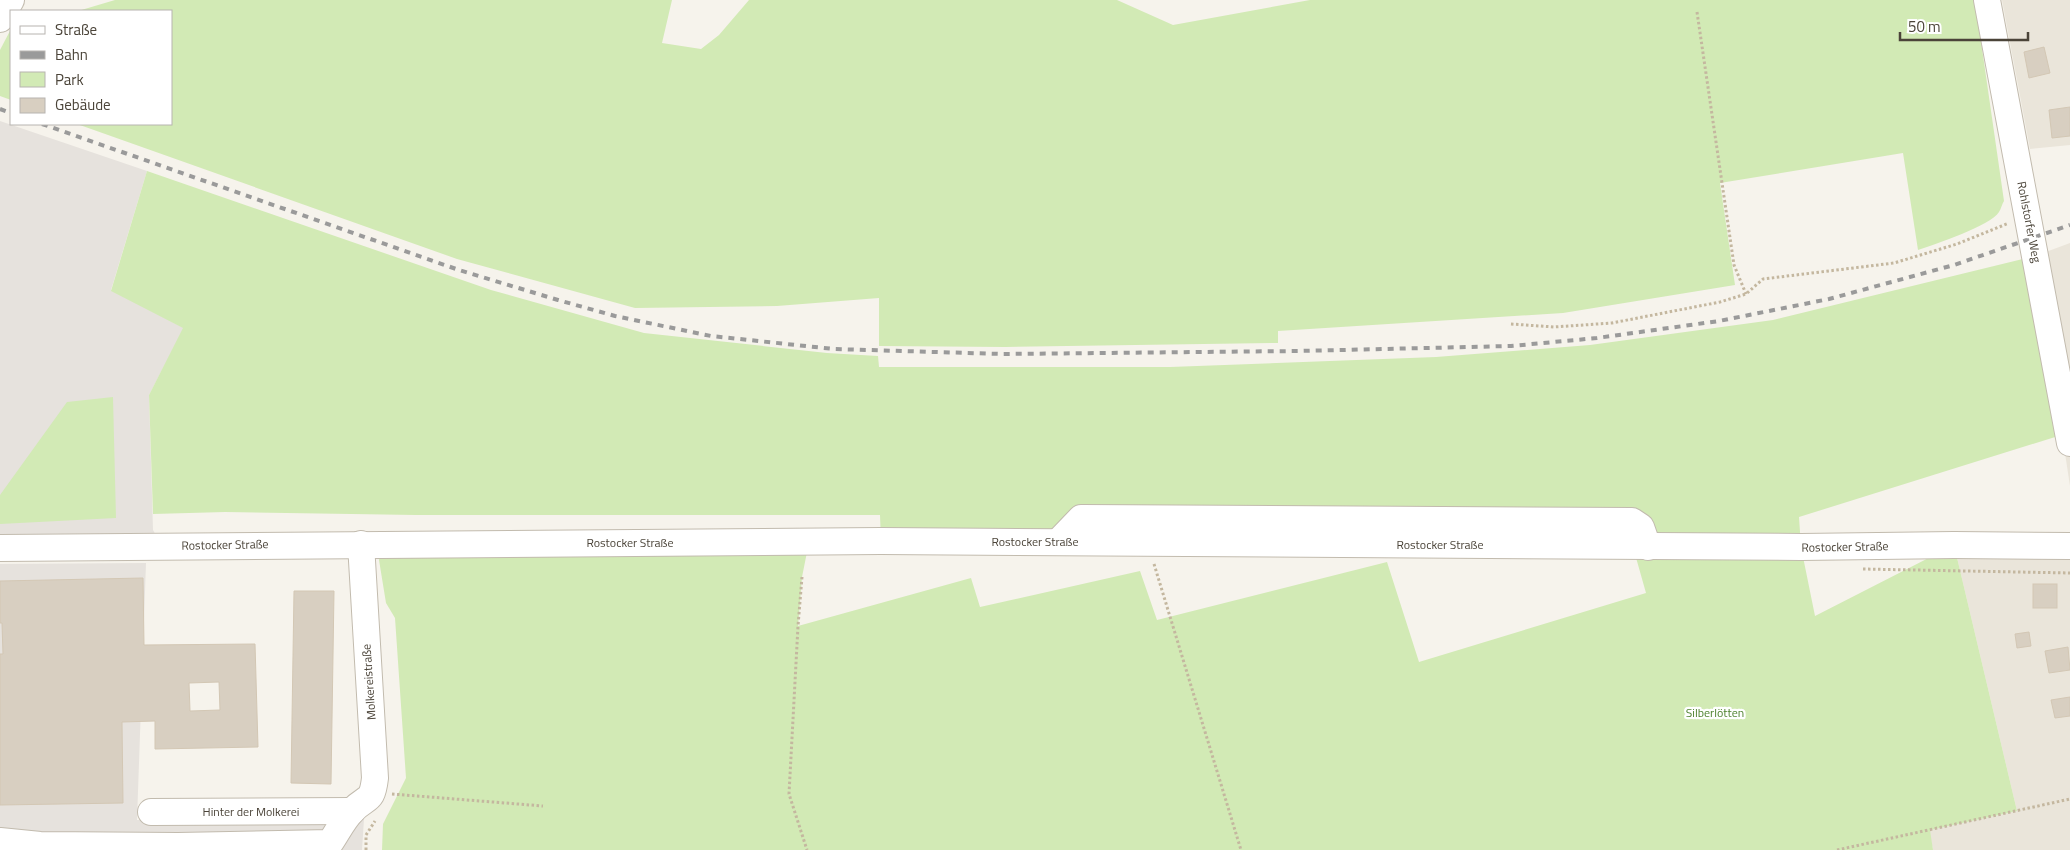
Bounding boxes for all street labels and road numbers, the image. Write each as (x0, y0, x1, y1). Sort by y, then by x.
street label: Rohlstorfer Weg (2012, 180, 2047, 264)
street label: Rostocker Straße (991, 532, 1079, 551)
street label: Rostocker Straße (586, 533, 674, 552)
street label: Rostocker Straße (181, 534, 269, 555)
street label: Rostocker Straße (1396, 535, 1484, 554)
street label: Rostocker Straße (1801, 536, 1889, 557)
street label: Molkereistraße (356, 643, 381, 721)
street label: Hinter der Molkerei (203, 802, 299, 821)

